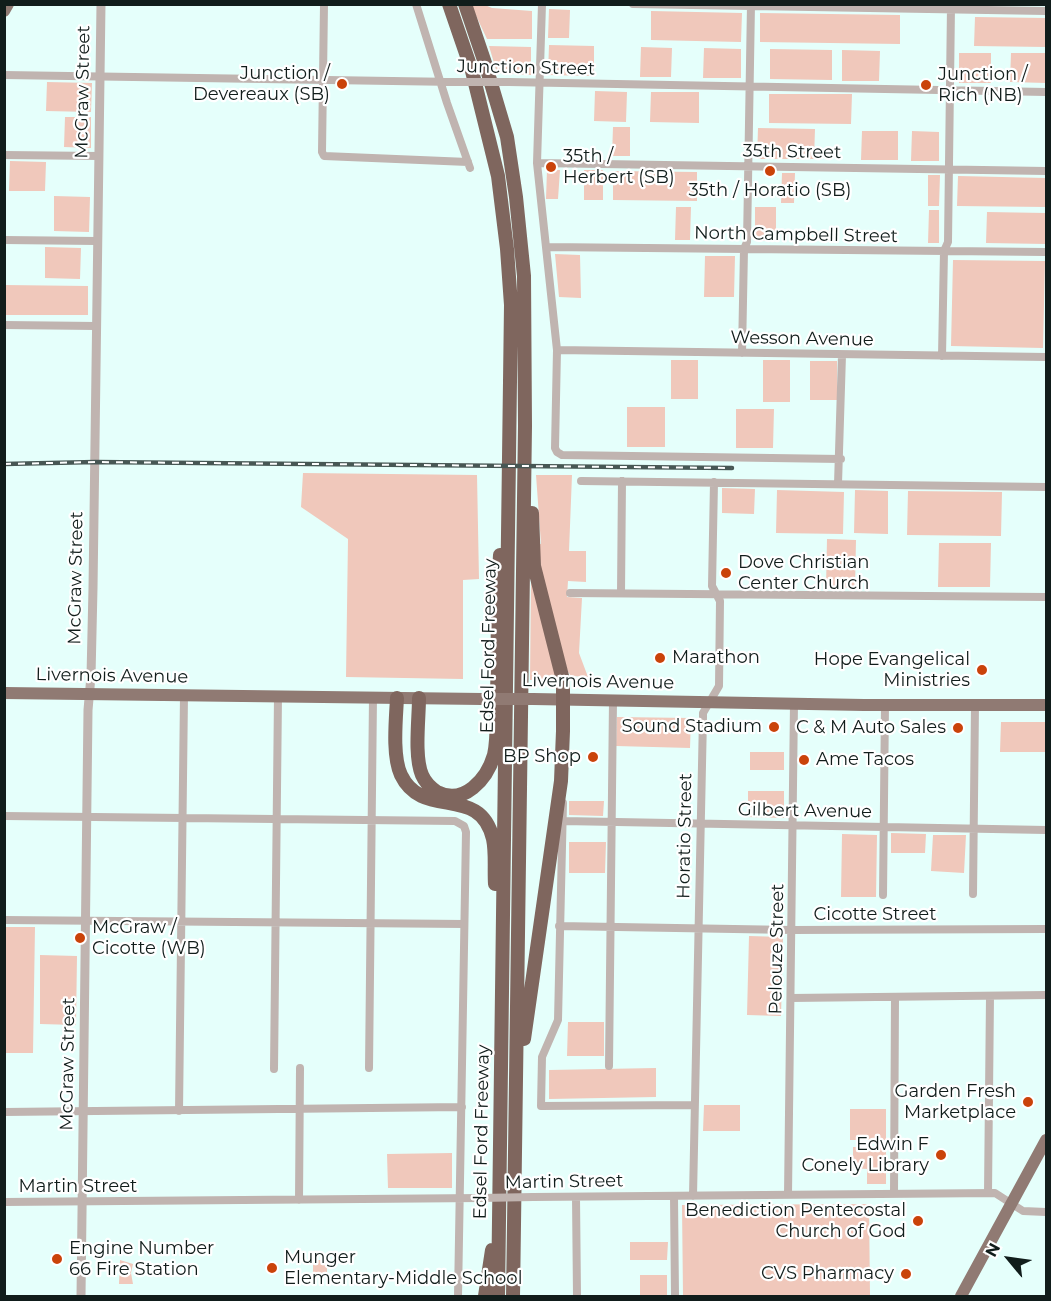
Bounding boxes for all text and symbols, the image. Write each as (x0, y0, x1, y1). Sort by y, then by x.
street label: McGraw Street (71, 25, 95, 159)
street label: Junction Street (457, 56, 595, 80)
place label: Junction / Devereaux (SB) (193, 63, 330, 106)
place label: Junction / Rich (NB) (938, 64, 1028, 106)
marker: Junction / Devereaux (SB) (335, 77, 349, 91)
marker: Junction / Rich (NB) (919, 78, 933, 92)
street label: 35th Street (742, 140, 842, 164)
place label: 35th / Herbert (SB) (563, 146, 675, 188)
marker: 35th / Herbert (SB) (544, 160, 558, 174)
marker: 35th / Horatio (SB) (763, 164, 777, 178)
place label: 35th / Horatio (SB) (689, 180, 851, 202)
street label: North Campbell Street (694, 222, 898, 248)
street label: Wesson Avenue (730, 327, 874, 351)
street label: McGraw Street (64, 511, 88, 645)
place label: Dove Christian Center Church (738, 552, 870, 594)
street label: Edsel Ford Freeway (477, 558, 501, 734)
marker: Dove Christian Center Church (719, 566, 733, 580)
place label: Marathon (672, 647, 760, 669)
place label: Hope Evangelical Ministries (814, 649, 970, 692)
marker: Marathon (653, 651, 667, 665)
marker: Hope Evangelical Ministries (975, 663, 989, 677)
street label: Livernois Avenue (36, 664, 188, 688)
street label: Livernois Avenue (522, 670, 674, 694)
place label: Sound Stadium (622, 716, 762, 738)
place label: C & M Auto Sales (796, 717, 946, 739)
marker: Sound Stadium (767, 720, 781, 734)
marker: C & M Auto Sales (951, 721, 965, 735)
place label: BP Shop (503, 746, 581, 768)
place label: Ame Tacos (816, 749, 914, 771)
marker: BP Shop (586, 750, 600, 764)
marker: Ame Tacos (797, 753, 811, 767)
street label: Horatio Street (673, 773, 697, 899)
street label: Gilbert Avenue (738, 799, 872, 823)
street label: Pelouze Street (765, 883, 789, 1015)
street label: Cicotte Street (814, 904, 936, 926)
place label: McGraw / Cicotte (WB) (92, 917, 206, 960)
marker: McGraw / Cicotte (WB) (73, 931, 87, 945)
street label: McGraw Street (56, 997, 80, 1131)
street label: Edsel Ford Freeway (470, 1044, 494, 1220)
place label: Garden Fresh Marketplace (894, 1081, 1016, 1124)
marker: Garden Fresh Marketplace (1021, 1095, 1035, 1109)
place label: Edwin F Conely Library (801, 1134, 929, 1176)
marker: Edwin F Conely Library (934, 1148, 948, 1162)
street label: Martin Street (504, 1170, 624, 1194)
street label: Martin Street (19, 1176, 137, 1198)
place label: Benediction Pentecostal Church of God (685, 1200, 906, 1242)
marker: Benediction Pentecostal Church of God (911, 1214, 925, 1228)
north arrow (979, 1229, 1039, 1289)
place label: Engine Number 66 Fire Station (69, 1238, 214, 1280)
text: N (981, 1240, 1004, 1260)
place label: Munger Elementary-Middle School (284, 1247, 522, 1290)
marker: Engine Number 66 Fire Station (50, 1252, 64, 1266)
marker: Munger Elementary-Middle School (265, 1261, 279, 1275)
place label: CVS Pharmacy (761, 1263, 894, 1285)
marker: CVS Pharmacy (899, 1267, 913, 1281)

